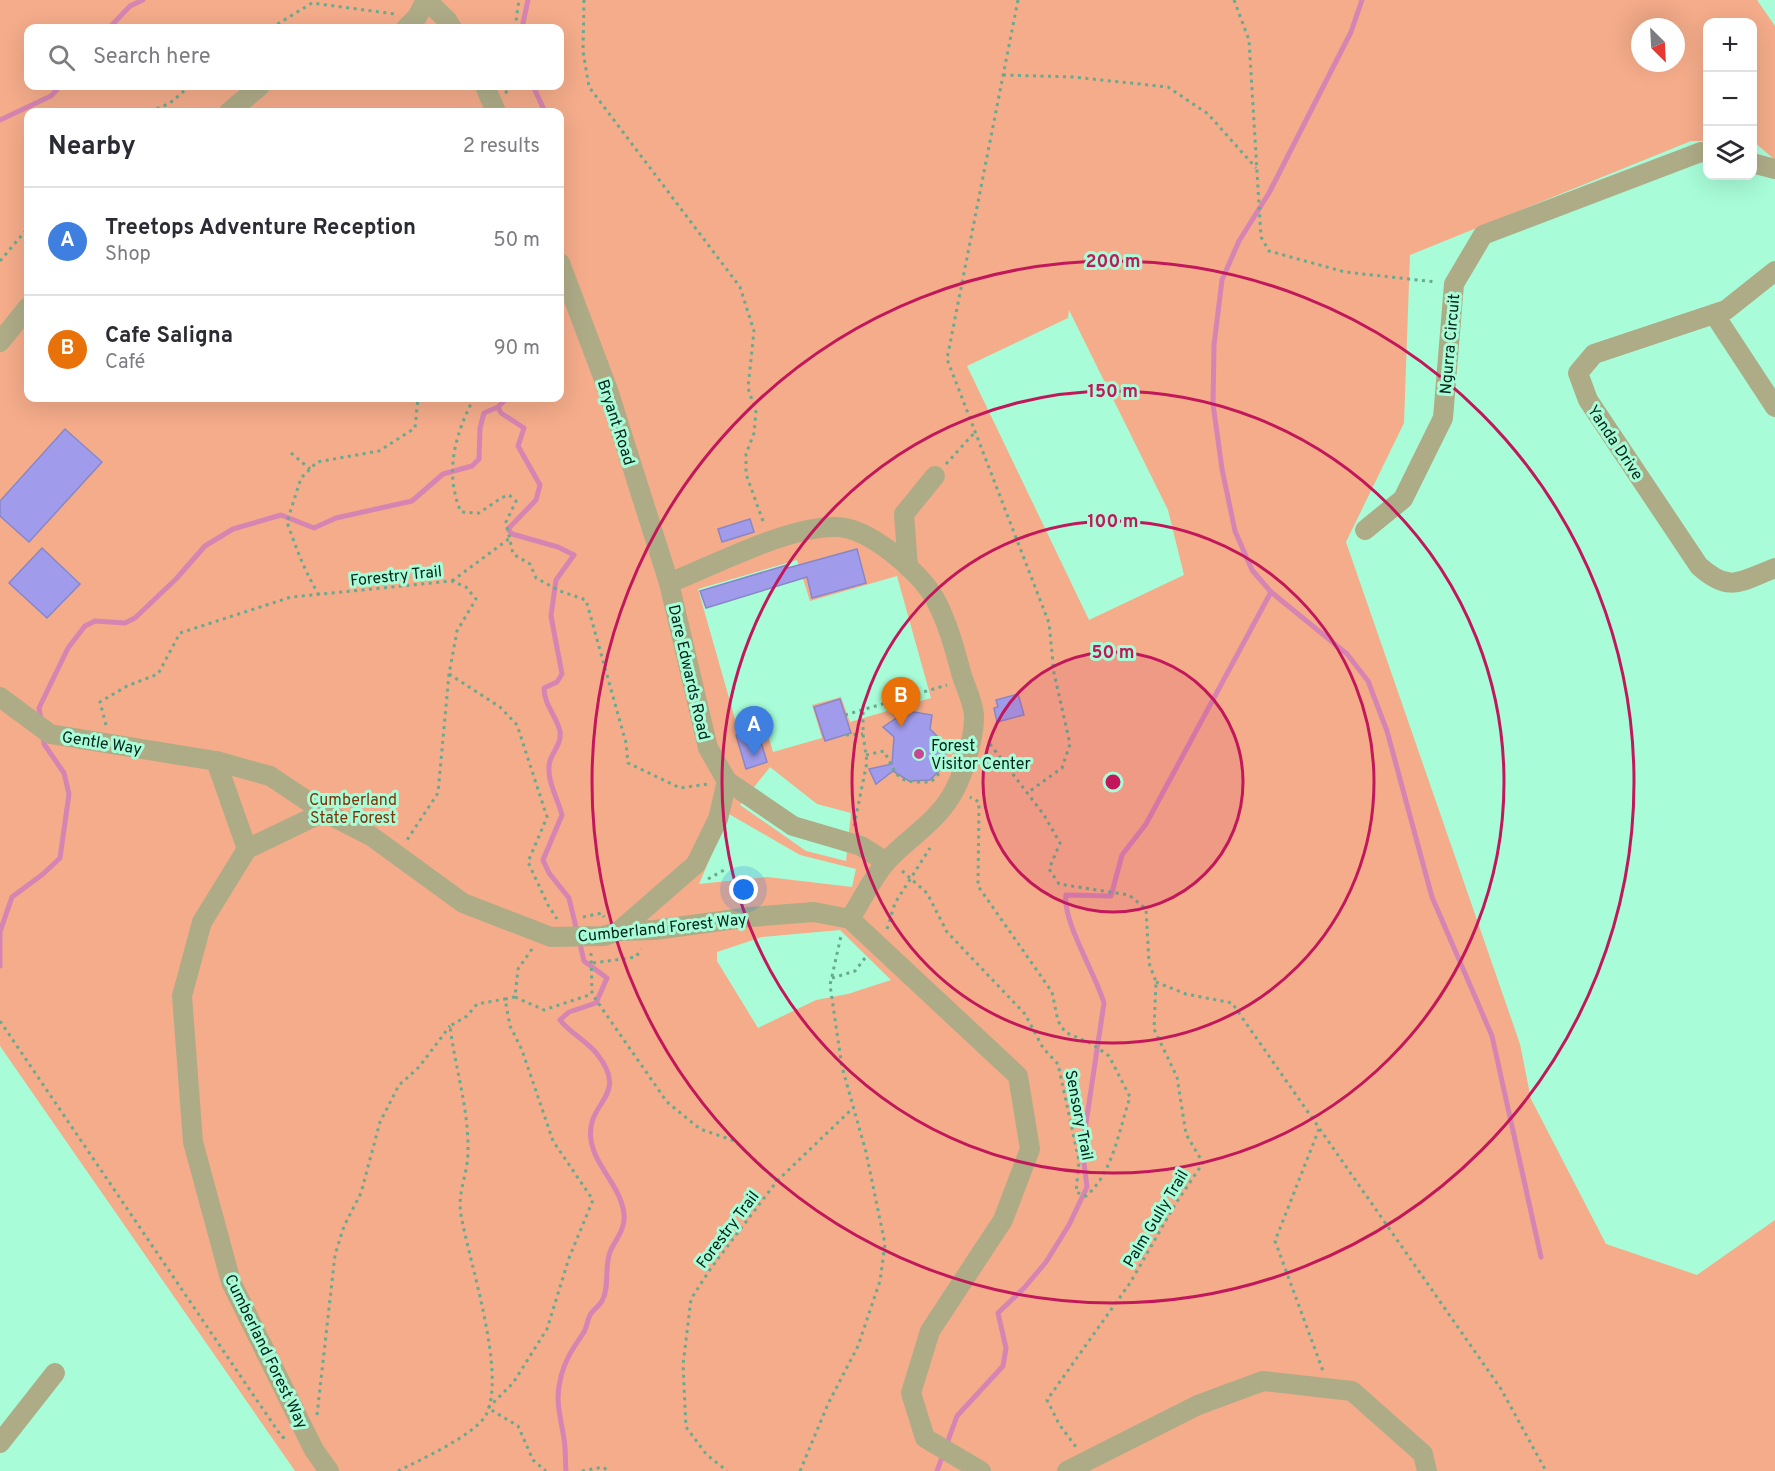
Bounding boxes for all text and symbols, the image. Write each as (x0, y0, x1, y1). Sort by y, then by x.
north arrow (1631, 18, 1685, 72)
map controls (1703, 18, 1757, 180)
button: + (1703, 18, 1757, 72)
search box (24, 24, 564, 90)
icon: search (45, 41, 78, 74)
text: Search here (93, 44, 211, 71)
button: − (1703, 72, 1757, 126)
button: layers (1703, 126, 1757, 180)
text: Nearby (48, 131, 136, 164)
text: 2 results (463, 134, 540, 160)
text: Treetops Adventure Reception (105, 215, 416, 242)
text: A (60, 228, 75, 254)
text: 50 m (493, 228, 540, 254)
text: Shop (105, 242, 151, 268)
text: 200 m (1085, 251, 1141, 274)
street label: Ngurra Circuit (1437, 293, 1465, 395)
text: Cafe Saligna (105, 323, 233, 350)
text: B (61, 336, 74, 362)
text: 90 m (494, 336, 540, 362)
text: Café (105, 350, 145, 376)
street label: Bryant Road (592, 377, 638, 468)
text: 150 m (1088, 381, 1138, 404)
street label: Yanda Drive (1582, 402, 1647, 484)
text: 100 m (1087, 511, 1139, 534)
street label: Forestry Trail (349, 562, 443, 592)
street label: Dare Edwards Road (663, 603, 713, 742)
text: 50 m (1091, 642, 1135, 665)
pin: B (882, 678, 920, 727)
pin: A (734, 706, 774, 756)
street label: Gentle Way (60, 728, 143, 760)
place label: Forest Visitor Center (931, 737, 1031, 775)
marker: Forest Visitor Center (912, 747, 926, 761)
centre of rings (1103, 772, 1123, 792)
park label: Cumberland State Forest (309, 791, 397, 829)
your location (729, 875, 758, 904)
street label: Cumberland Forest Way (577, 910, 748, 948)
street label: Sensory Trail (1059, 1068, 1097, 1162)
street label: Palm Gully Trail (1120, 1167, 1194, 1271)
street label: Forestry Trail (693, 1187, 764, 1273)
street label: Cumberland Forest Way (219, 1271, 311, 1432)

